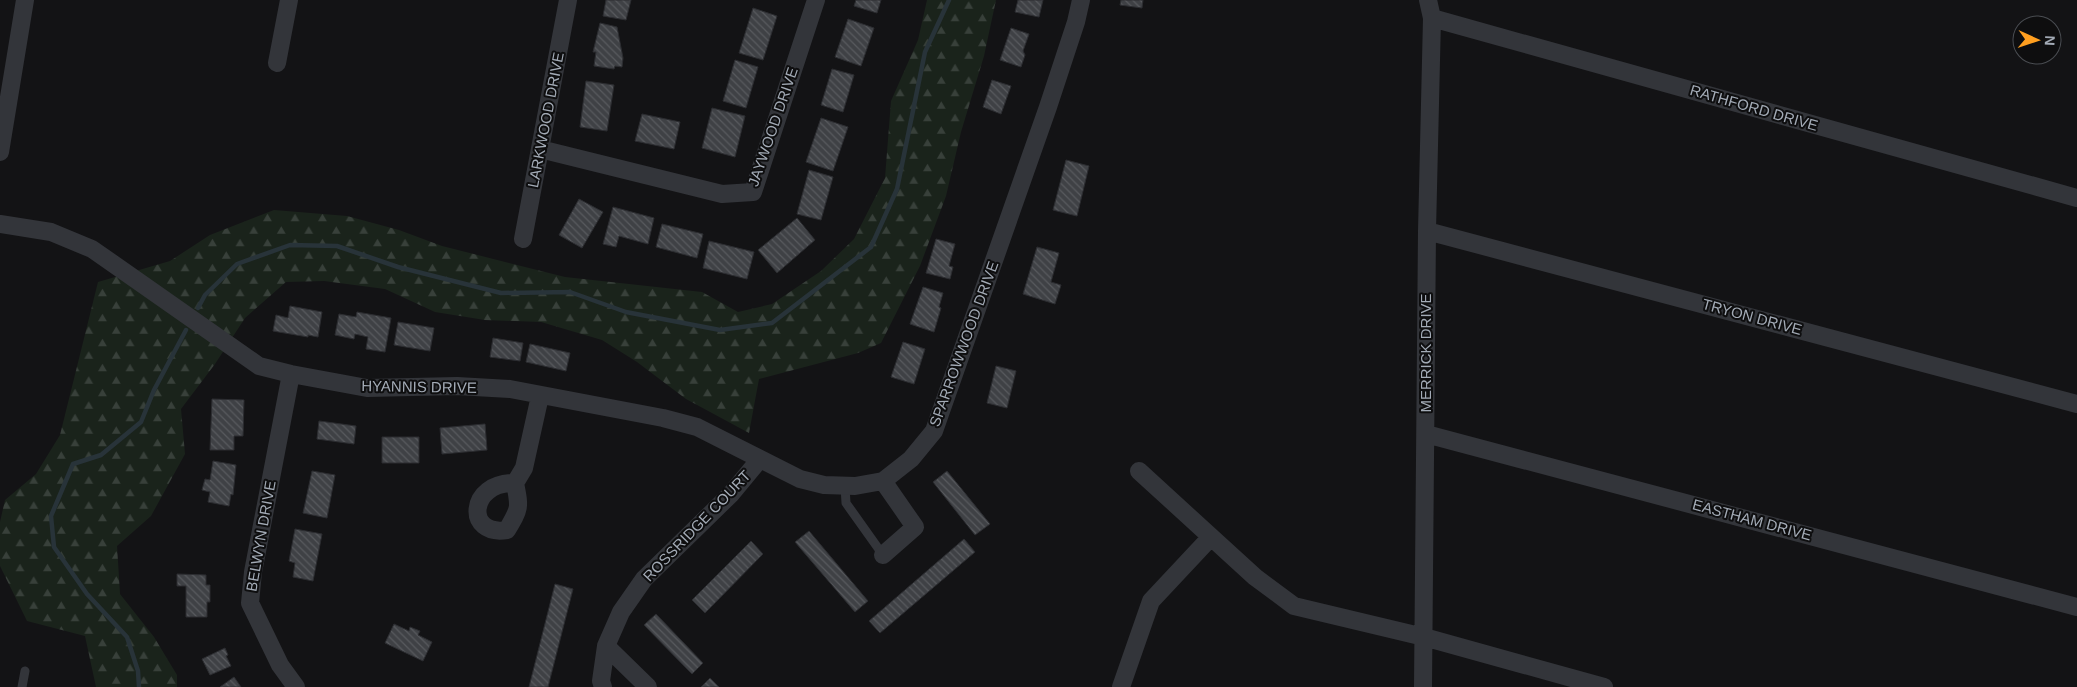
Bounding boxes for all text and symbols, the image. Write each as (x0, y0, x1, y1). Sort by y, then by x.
north arrow (2012, 15, 2062, 65)
text: N (2042, 35, 2058, 46)
street label: LARKWOOD DRIVE (524, 51, 567, 189)
street label: JAYWOOD DRIVE (744, 65, 801, 189)
street label: RATHFORD DRIVE (1688, 81, 1820, 134)
street label: SPARROWWOOD DRIVE (926, 259, 1001, 429)
street label: MERRICK DRIVE (1417, 293, 1434, 413)
street label: TRYON DRIVE (1701, 295, 1804, 338)
street label: HYANNIS DRIVE (361, 377, 477, 396)
street label: ROSSRIDGE COURT (639, 467, 754, 585)
street label: BELWYN DRIVE (242, 479, 279, 593)
street label: EASTHAM DRIVE (1691, 495, 1814, 544)

